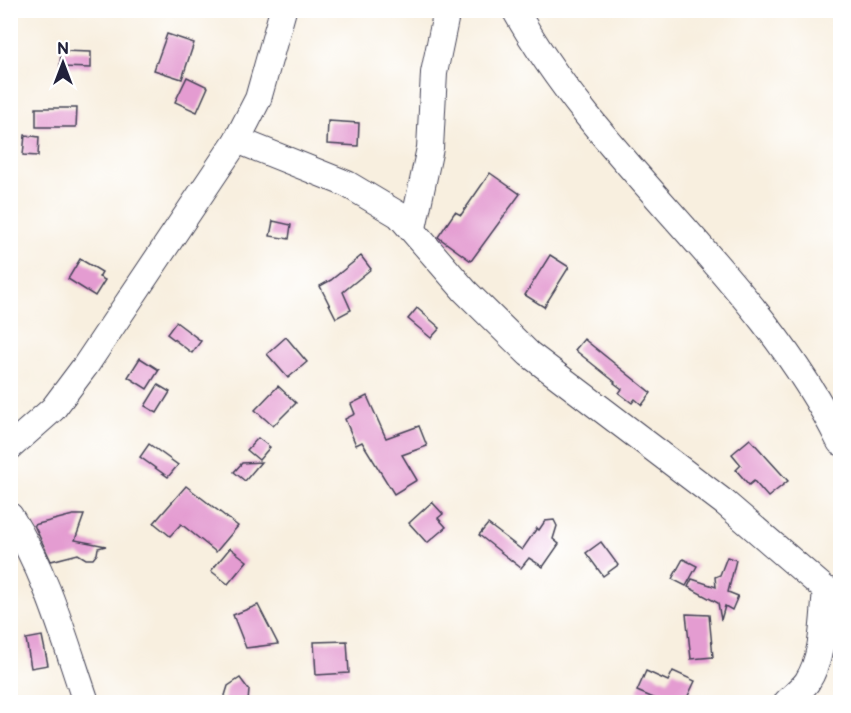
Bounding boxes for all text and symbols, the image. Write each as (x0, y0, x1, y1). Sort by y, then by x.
north arrow (33, 33, 93, 93)
text: N (57, 40, 69, 59)

